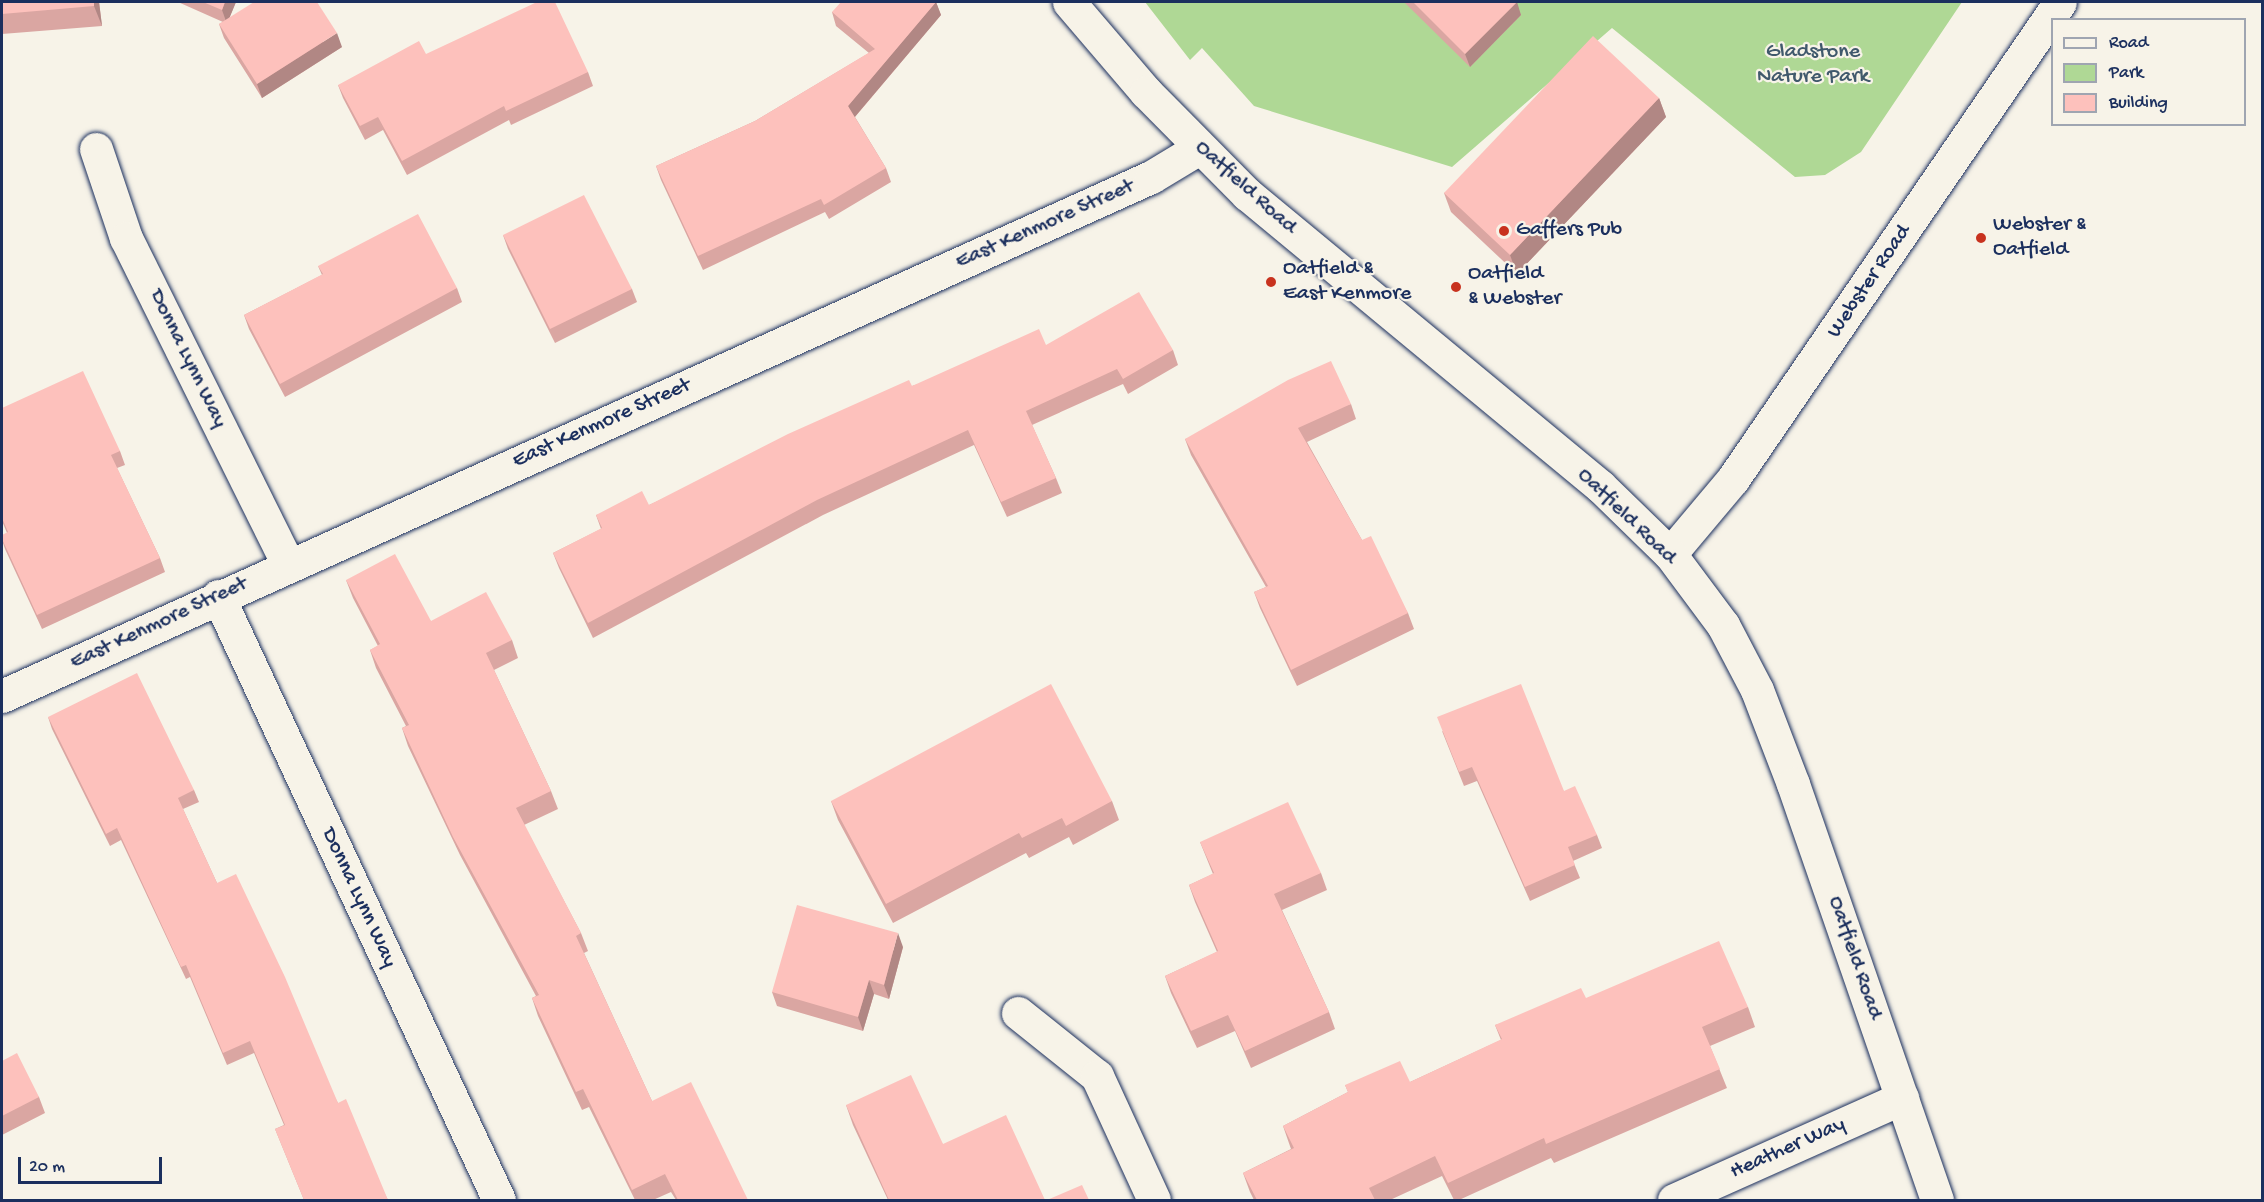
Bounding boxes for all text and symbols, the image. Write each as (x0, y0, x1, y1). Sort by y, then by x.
legend (2051, 18, 2246, 126)
text: Road (2109, 33, 2148, 54)
park label: Gladstone Nature Park (1757, 39, 1869, 90)
text: Park (2109, 63, 2143, 84)
text: Building (2109, 93, 2168, 114)
street label: Oatfield Road (1188, 135, 1302, 241)
street label: East Kenmore Street (952, 174, 1138, 276)
place label: Webster & Oatfield (1993, 212, 2086, 264)
place label: Gaffers Pub (1516, 218, 1622, 244)
street label: Webster Road (1822, 220, 1918, 344)
marker: Gaffers Pub (1497, 224, 1511, 238)
marker: Webster & Oatfield (1974, 231, 1988, 245)
place label: Oatfield & East Kenmore (1283, 256, 1411, 308)
place label: Oatfield & Webster (1468, 261, 1561, 312)
marker: Oatfield & East Kenmore (1264, 275, 1278, 289)
marker: Oatfield & Webster (1449, 280, 1463, 294)
street label: Donna Lynn Way (142, 285, 232, 433)
street label: East Kenmore Street (509, 373, 695, 475)
street label: Oatfield Road (1571, 463, 1681, 571)
street label: East Kenmore Street (66, 571, 252, 677)
street label: Donna Lynn Way (314, 824, 402, 972)
street label: Oatfield Road (1821, 893, 1887, 1023)
street label: Heather Way (1726, 1112, 1850, 1186)
scale bar (21, 1145, 165, 1183)
text: 20 m (29, 1157, 65, 1178)

